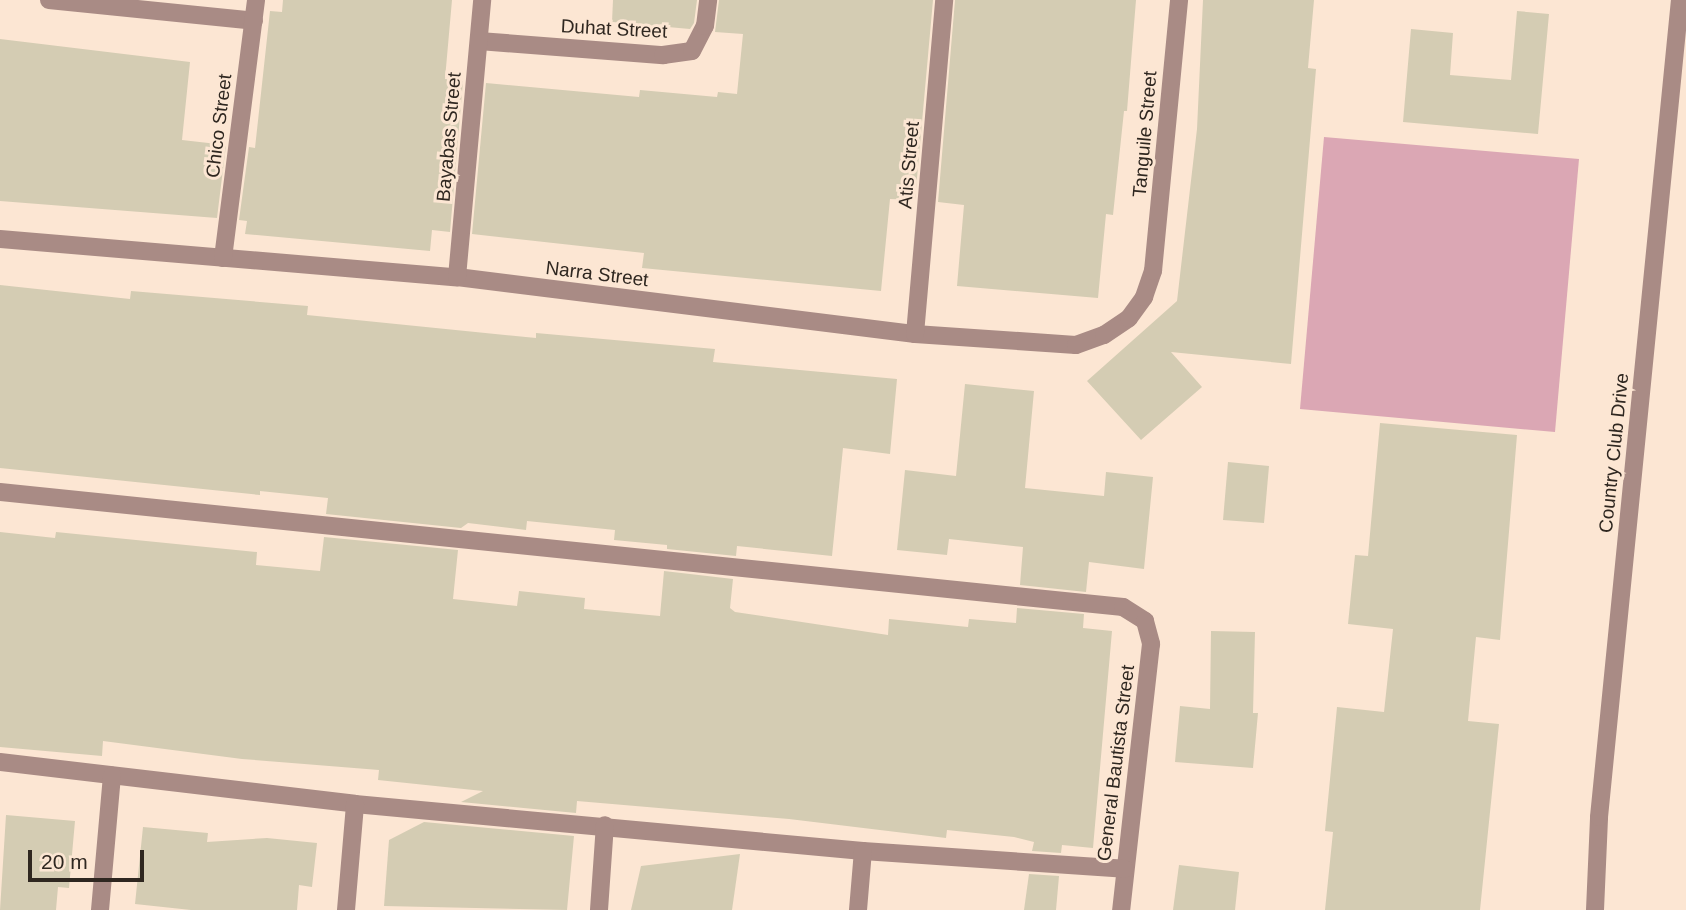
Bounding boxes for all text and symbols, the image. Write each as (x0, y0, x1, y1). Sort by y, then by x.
street label: Duhat Street (560, 15, 668, 43)
street label: Tanguile Street (1128, 70, 1162, 198)
street label: Bayabas Street (432, 71, 466, 203)
street label: Chico Street (201, 73, 237, 179)
street label: Atis Street (894, 120, 924, 210)
street label: Narra Street (544, 256, 650, 292)
street label: Country Club Drive (1594, 372, 1634, 534)
street label: General Bautista Street (1093, 664, 1139, 862)
scale bar (32, 836, 147, 880)
text: 20 m (41, 850, 88, 873)

